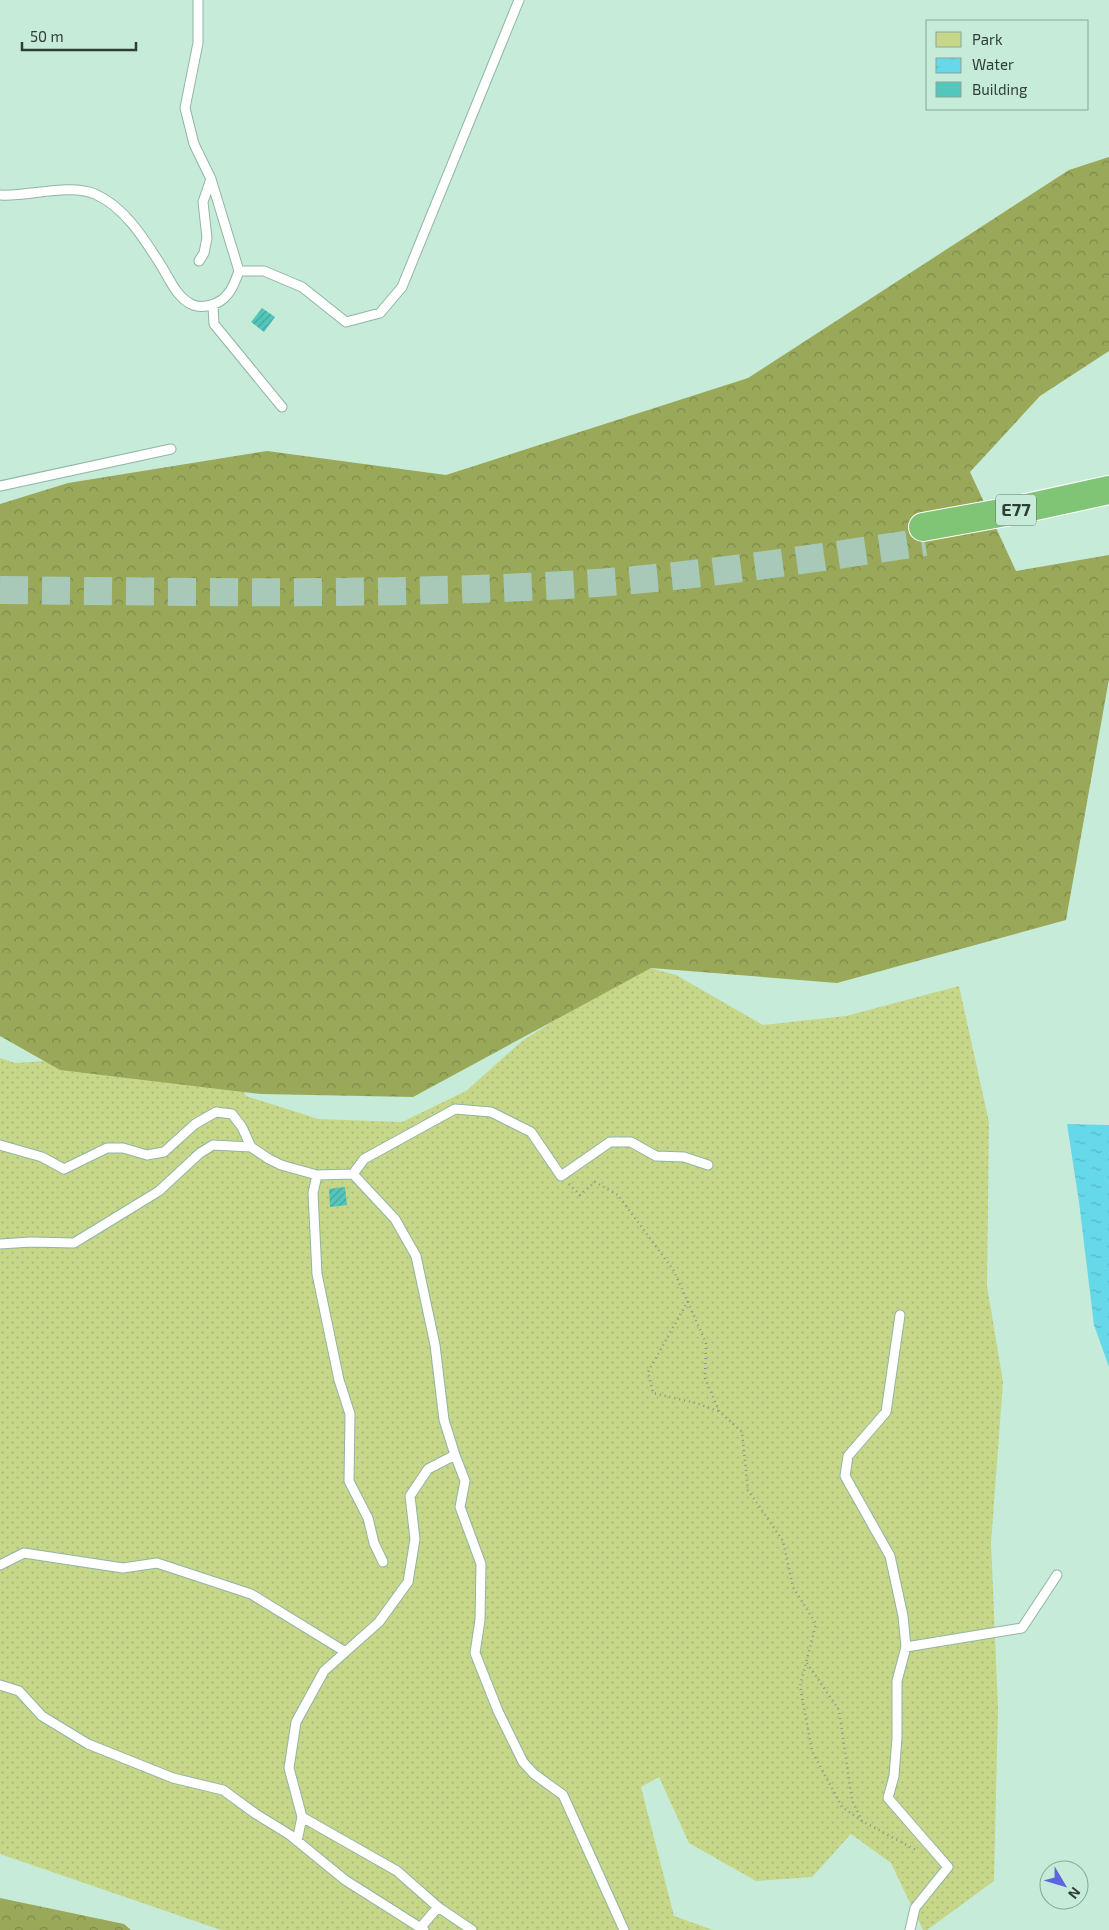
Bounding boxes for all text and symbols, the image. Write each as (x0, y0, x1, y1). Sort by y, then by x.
scale bar (22, 20, 136, 52)
legend (926, 20, 1089, 110)
text: 50 m (30, 27, 64, 45)
text: Park (972, 30, 1003, 48)
text: Water (972, 55, 1014, 73)
text: Building (972, 80, 1028, 98)
road number: E77 (996, 494, 1036, 526)
north arrow (1039, 1860, 1089, 1910)
text: N (1065, 1884, 1084, 1903)

